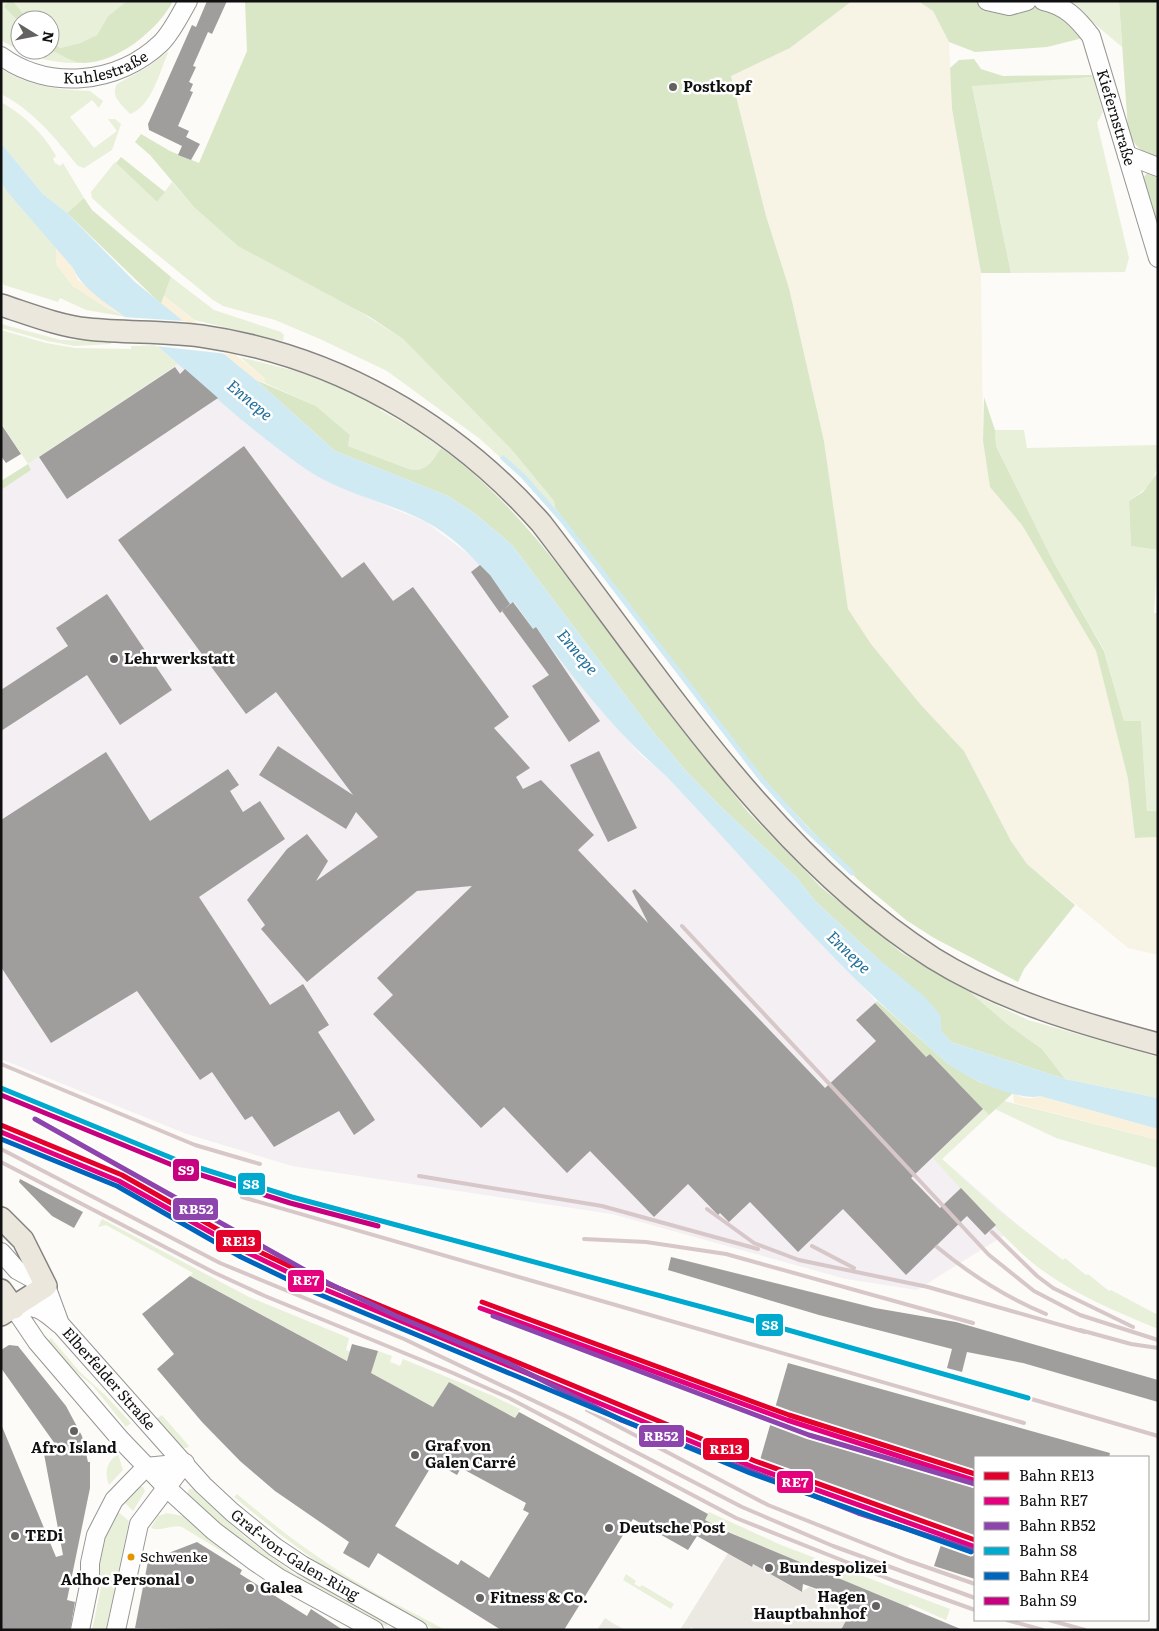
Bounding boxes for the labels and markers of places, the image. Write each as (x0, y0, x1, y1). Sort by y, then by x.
place label: Postkopf (683, 74, 753, 97)
marker: Postkopf (667, 81, 679, 93)
place label: Lehrwerkstatt (124, 646, 236, 669)
marker: Lehrwerkstatt (108, 653, 120, 665)
marker: Afro Island (68, 1425, 80, 1437)
place label: Graf von Galen Carré (425, 1433, 516, 1473)
place label: Afro Island (31, 1435, 117, 1458)
marker: Graf von Galen Carré (409, 1449, 421, 1461)
place label: Deutsche Post (619, 1515, 726, 1538)
marker: Deutsche Post (603, 1522, 615, 1534)
place label: TEDi (25, 1523, 64, 1546)
marker: TEDi (9, 1530, 21, 1542)
place label: Schwenke (140, 1546, 208, 1566)
marker: Schwenke (126, 1552, 136, 1562)
place label: Bundespolizei (779, 1555, 888, 1578)
marker: Bundespolizei (763, 1562, 775, 1574)
place label: Adhoc Personal (61, 1567, 181, 1590)
marker: Adhoc Personal (184, 1574, 196, 1586)
place label: Galea (260, 1575, 303, 1598)
marker: Galea (244, 1582, 256, 1594)
place label: Hagen Hauptbahnhof (754, 1584, 868, 1624)
place label: Fitness & Co. (490, 1585, 588, 1608)
marker: Fitness & Co. (474, 1592, 486, 1604)
marker: Hagen Hauptbahnhof (870, 1600, 882, 1612)

